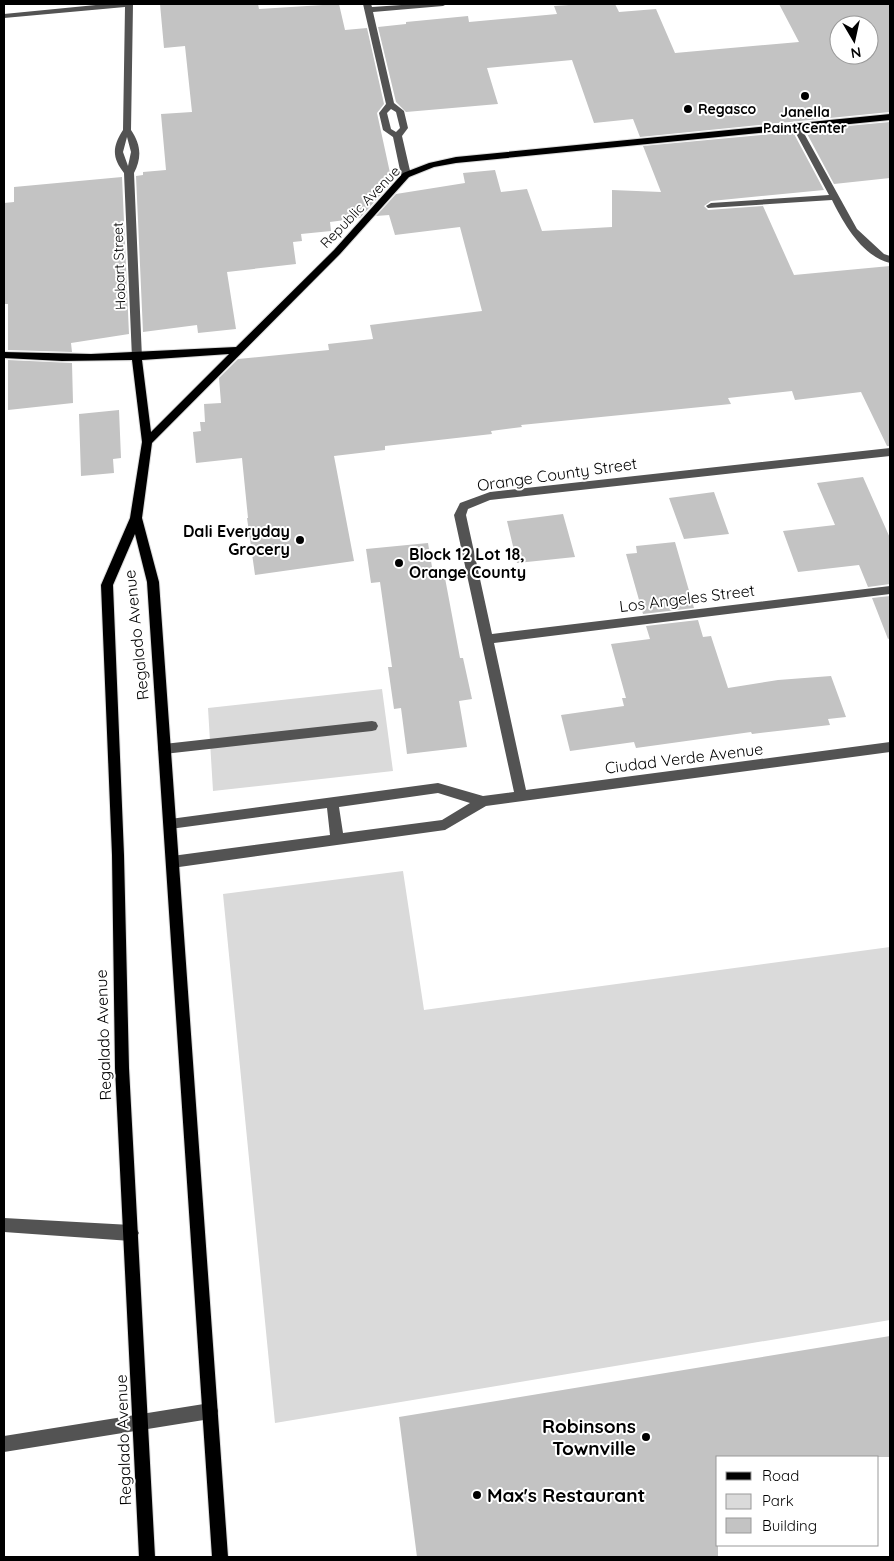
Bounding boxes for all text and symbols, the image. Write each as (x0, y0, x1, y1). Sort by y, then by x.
north arrow (829, 15, 879, 65)
text: N (850, 43, 863, 63)
marker: Janella Paint Center (799, 90, 811, 102)
place label: Regasco (698, 100, 756, 118)
marker: Regasco (682, 103, 694, 115)
place label: Janella Paint Center (763, 103, 847, 137)
street label: Republic Avenue (316, 162, 404, 252)
street label: Hobart Street (108, 222, 130, 310)
street label: Orange County Street (476, 453, 638, 495)
place label: Dali Everyday Grocery (183, 521, 290, 559)
marker: Dali Everyday Grocery (294, 534, 306, 546)
place label: Block 12 Lot 18, Orange County (409, 544, 526, 582)
marker: Block 12 Lot 18, Orange County (393, 557, 405, 569)
street label: Regalado Avenue (119, 569, 153, 701)
street label: Los Angeles Street (618, 580, 756, 616)
street label: Ciudad Verde Avenue (604, 738, 764, 778)
street label: Regalado Avenue (91, 969, 115, 1101)
street label: Regalado Avenue (111, 1374, 135, 1506)
place label: Robinsons Townville (542, 1414, 636, 1460)
marker: Robinsons Townville (640, 1431, 652, 1443)
legend (716, 1456, 879, 1546)
text: Road (762, 1466, 799, 1485)
place label: Max's Restaurant (487, 1483, 645, 1507)
marker: Max's Restaurant (471, 1489, 483, 1501)
text: Park (762, 1491, 794, 1510)
text: Building (762, 1516, 817, 1535)

